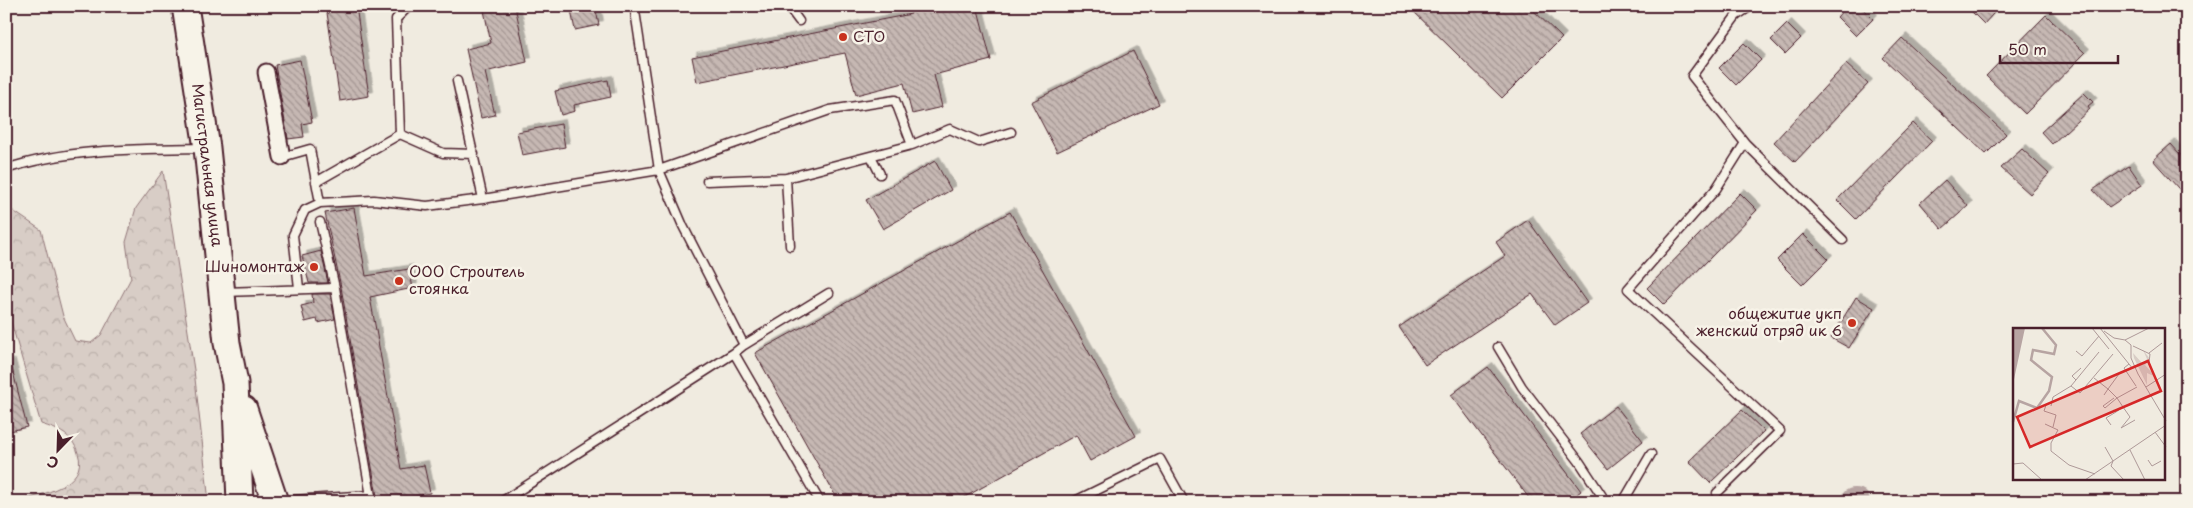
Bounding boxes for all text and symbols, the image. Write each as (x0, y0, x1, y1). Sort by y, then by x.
place label: СТО (853, 24, 885, 47)
marker: СТО (837, 31, 849, 43)
scale bar (2000, 32, 2118, 64)
text: 50 m (2008, 37, 2047, 60)
street label: Магистральная улица (187, 82, 230, 248)
place label: Шиномонтаж (205, 254, 304, 277)
place label: ООО Строитель стоянка (409, 259, 525, 299)
marker: Шиномонтаж (308, 261, 320, 273)
marker: ООО Строитель стоянка (393, 275, 405, 287)
place label: общежитие укп женский отряд ик 6 (1695, 301, 1842, 341)
marker: общежитие укп женский отряд ик 6 (1846, 317, 1858, 329)
inset map (2013, 328, 2166, 480)
north arrow (32, 426, 82, 476)
text: С (44, 451, 62, 474)

